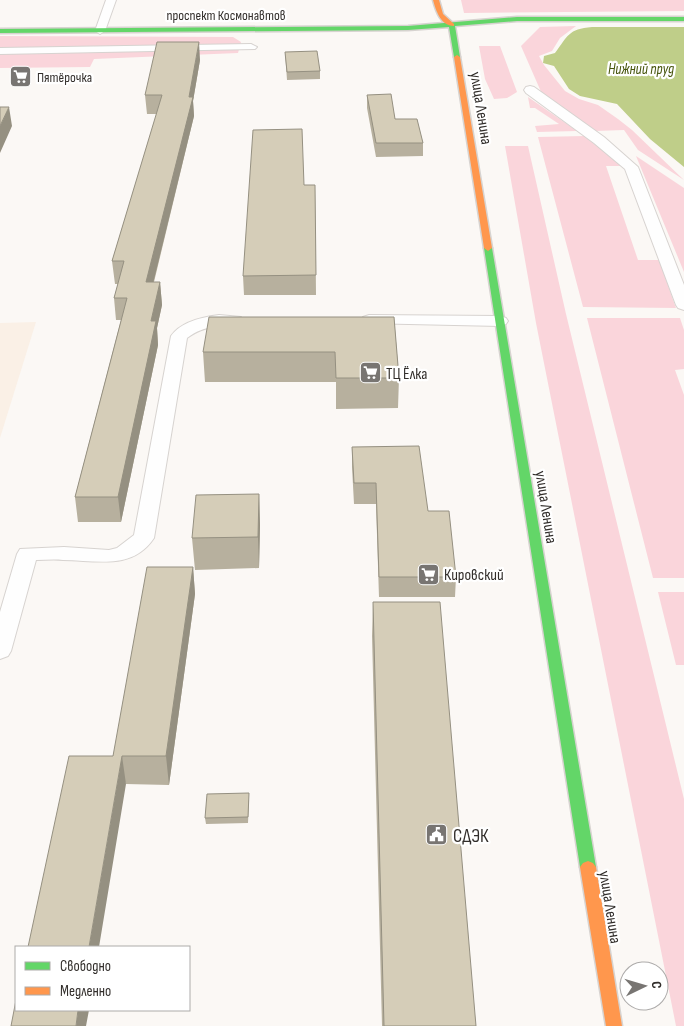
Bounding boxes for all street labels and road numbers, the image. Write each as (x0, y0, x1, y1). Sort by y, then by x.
street label: проспект Космонавтов (166, 7, 286, 24)
street label: улица Ленина (465, 70, 496, 146)
street label: улица Ленина (530, 469, 561, 545)
street label: улица Ленина (594, 869, 625, 945)

